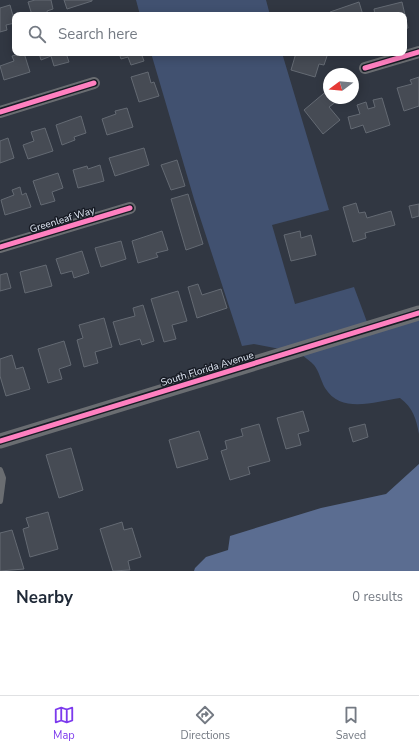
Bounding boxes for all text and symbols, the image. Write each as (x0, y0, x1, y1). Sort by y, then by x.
search box (12, 12, 407, 56)
icon: search (26, 23, 48, 45)
text: Search here (58, 24, 138, 44)
north arrow (323, 68, 359, 104)
street label: Greenleaf Way (28, 203, 97, 236)
street label: South Florida Avenue (159, 348, 256, 390)
text: Nearby (16, 586, 73, 609)
text: 0 results (352, 588, 403, 606)
tab: Map (53, 704, 75, 743)
tab: Directions (181, 704, 230, 743)
tab: Saved (336, 704, 366, 743)

